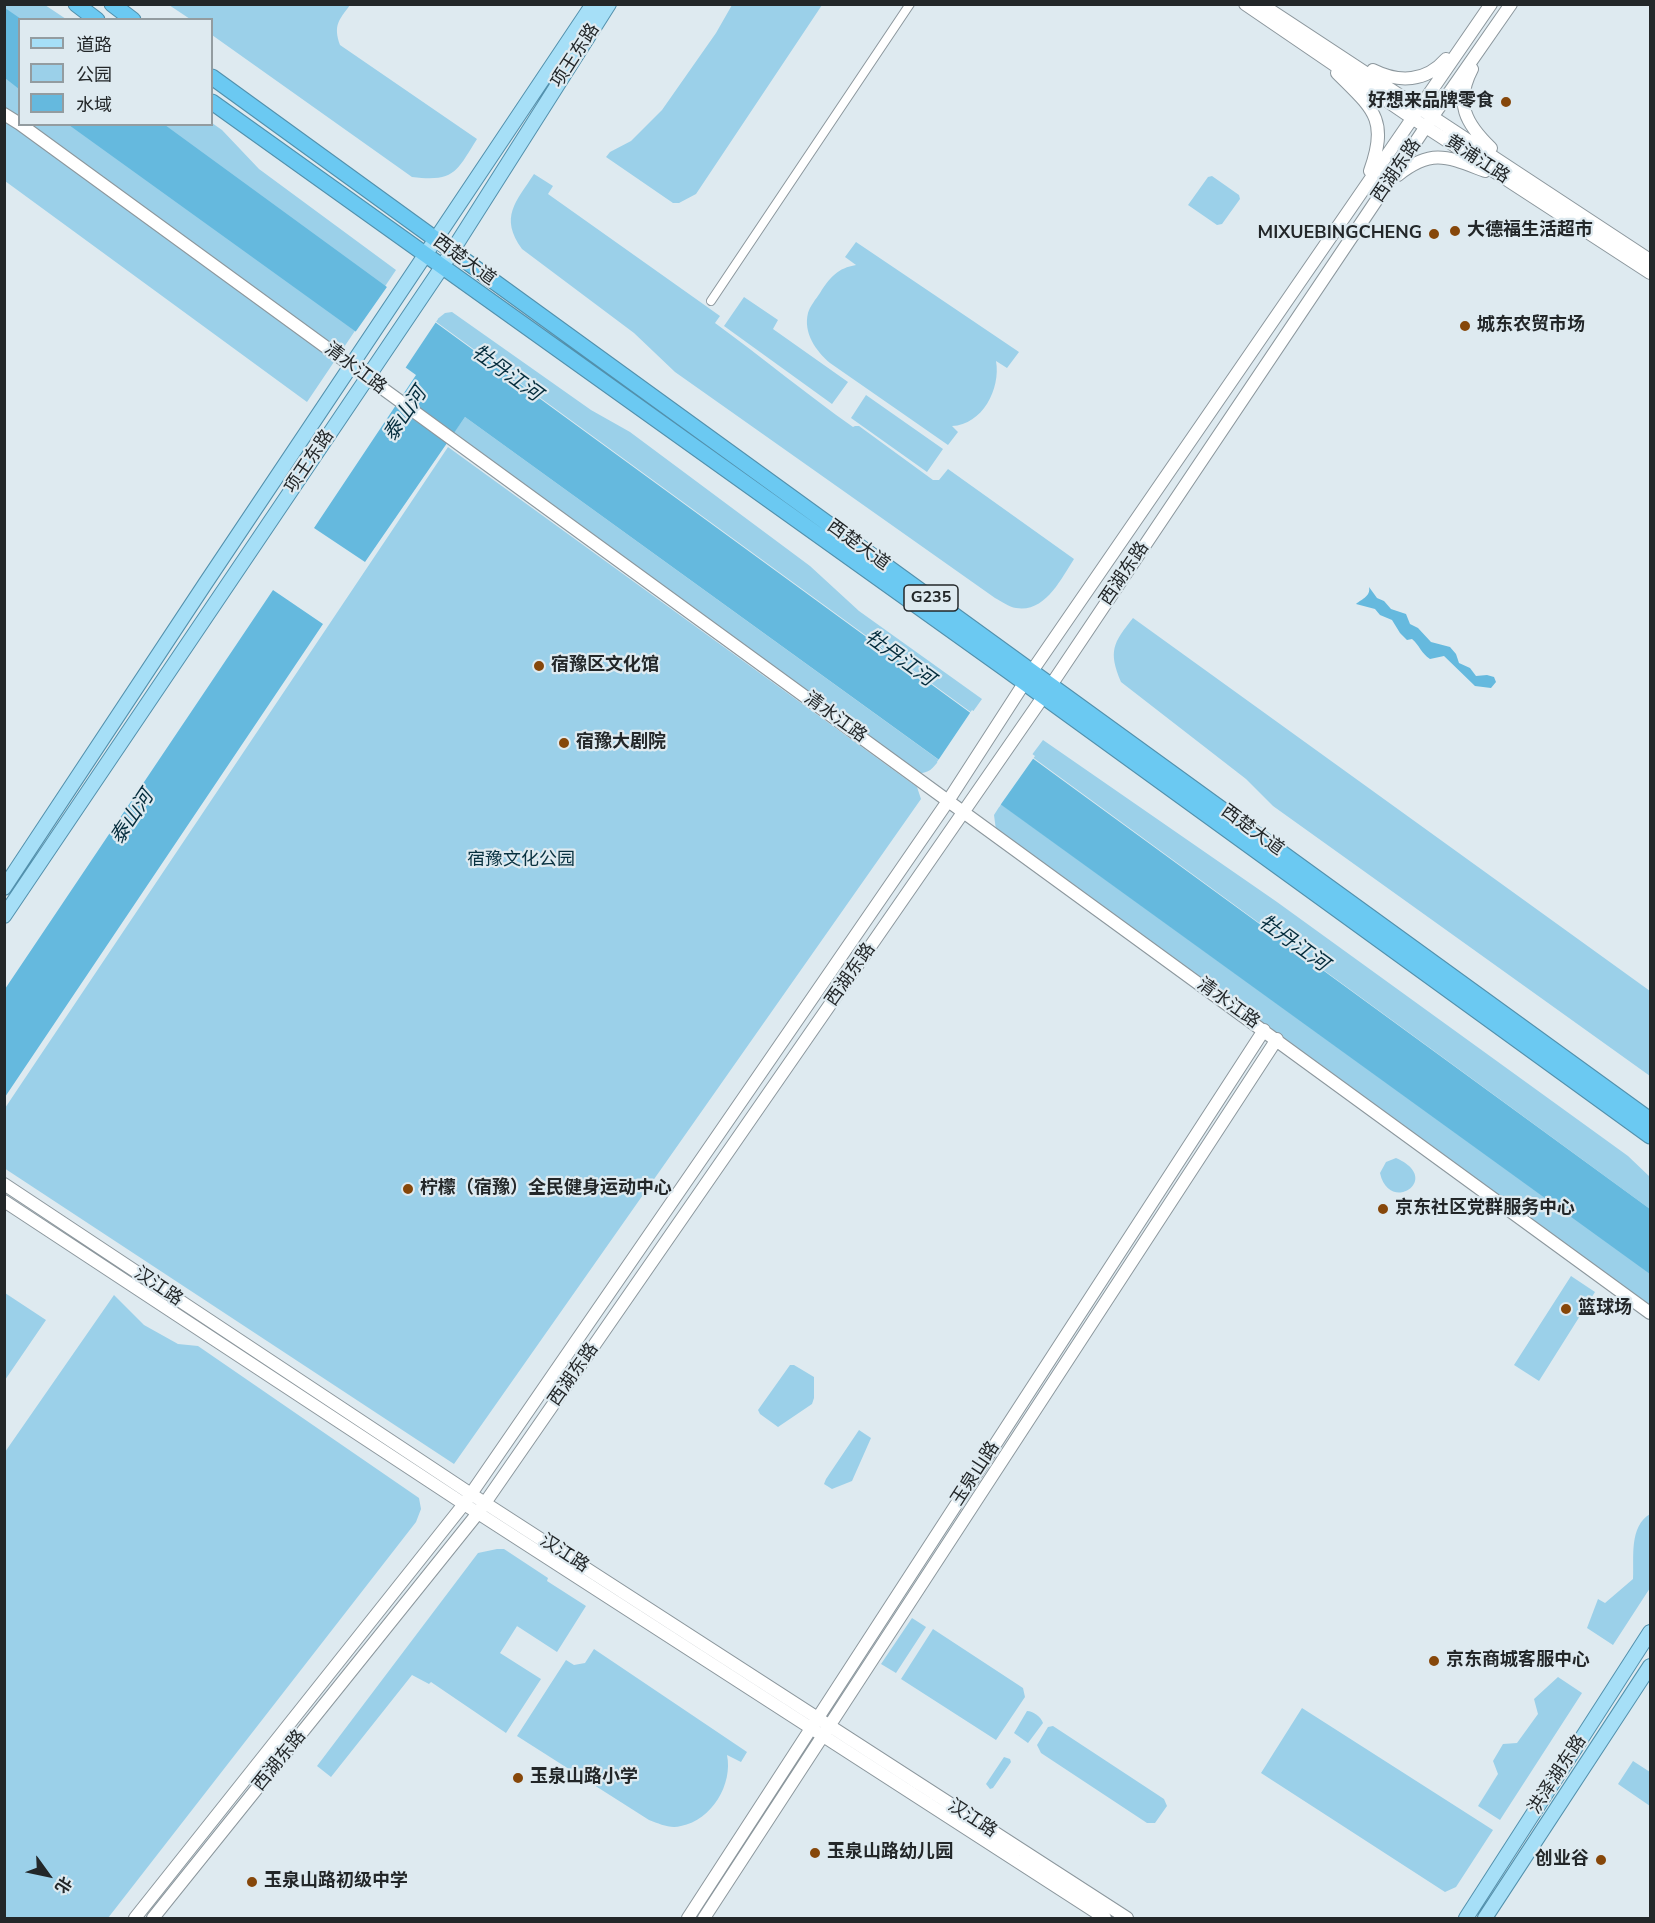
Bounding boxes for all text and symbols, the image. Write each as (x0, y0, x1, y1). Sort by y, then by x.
legend (18, 18, 213, 126)
street label: 项王东路 (547, 20, 605, 92)
text: 道路 (76, 33, 112, 57)
text: 公园 (76, 63, 112, 87)
place label: 好想来品牌零食 (1368, 91, 1494, 113)
text: 水域 (76, 93, 112, 117)
marker: 好想来品牌零食 (1499, 95, 1513, 109)
street label: 黄浦江路 (1441, 131, 1513, 189)
street label: 西湖东路 (1368, 135, 1426, 207)
place label: 大德福生活超市 (1467, 220, 1593, 242)
place label: MIXUEBINGCHENG (1258, 223, 1422, 245)
marker: 大德福生活超市 (1448, 224, 1462, 238)
marker: MIXUEBINGCHENG (1427, 227, 1441, 241)
street label: 西楚大道 (429, 231, 499, 291)
place label: 城东农贸市场 (1477, 315, 1585, 337)
marker: 城东农贸市场 (1458, 319, 1472, 333)
street label: 清水江路 (320, 339, 390, 399)
water label: 牡丹江河 (467, 341, 545, 407)
water label: 泰山河 (379, 383, 433, 447)
street label: 项王东路 (281, 426, 339, 498)
street label: 西楚大道 (823, 516, 893, 576)
street label: 西湖东路 (1096, 538, 1154, 610)
road number: G235 (904, 585, 958, 611)
water label: 牡丹江河 (860, 626, 938, 692)
place label: 宿豫区文化馆 (551, 655, 659, 677)
marker: 宿豫区文化馆 (532, 659, 546, 673)
street label: 清水江路 (800, 688, 870, 748)
place label: 宿豫大剧院 (576, 732, 666, 754)
marker: 宿豫大剧院 (557, 736, 571, 750)
water label: 泰山河 (106, 786, 160, 850)
street label: 西楚大道 (1217, 801, 1287, 861)
park label: 宿豫文化公园 (467, 850, 575, 872)
water label: 牡丹江河 (1254, 911, 1332, 977)
street label: 西湖东路 (822, 939, 880, 1011)
street label: 清水江路 (1193, 974, 1263, 1034)
place label: 柠檬（宿豫）全民健身运动中心 (420, 1178, 672, 1200)
marker: 柠檬（宿豫）全民健身运动中心 (401, 1182, 415, 1196)
place label: 京东社区党群服务中心 (1395, 1198, 1575, 1220)
marker: 京东社区党群服务中心 (1376, 1202, 1390, 1216)
street label: 汉江路 (130, 1263, 186, 1311)
place label: 篮球场 (1578, 1298, 1632, 1320)
marker: 篮球场 (1559, 1302, 1573, 1316)
street label: 西湖东路 (545, 1339, 603, 1411)
street label: 玉泉山路 (947, 1438, 1005, 1510)
street label: 汉江路 (535, 1530, 593, 1578)
place label: 京东商城客服中心 (1446, 1650, 1590, 1672)
marker: 京东商城客服中心 (1427, 1654, 1441, 1668)
street label: 西湖东路 (249, 1726, 311, 1796)
street label: 洪泽湖东路 (1524, 1731, 1592, 1819)
place label: 玉泉山路小学 (530, 1767, 638, 1789)
marker: 玉泉山路小学 (511, 1771, 525, 1785)
street label: 汉江路 (943, 1795, 1001, 1843)
place label: 玉泉山路幼儿园 (827, 1842, 953, 1864)
north arrow (18, 1845, 78, 1905)
marker: 玉泉山路幼儿园 (808, 1846, 822, 1860)
place label: 创业谷 (1535, 1849, 1589, 1871)
marker: 创业谷 (1594, 1853, 1608, 1867)
place label: 玉泉山路初级中学 (264, 1871, 408, 1893)
text: 北 (50, 1872, 77, 1898)
marker: 玉泉山路初级中学 (245, 1875, 259, 1889)

